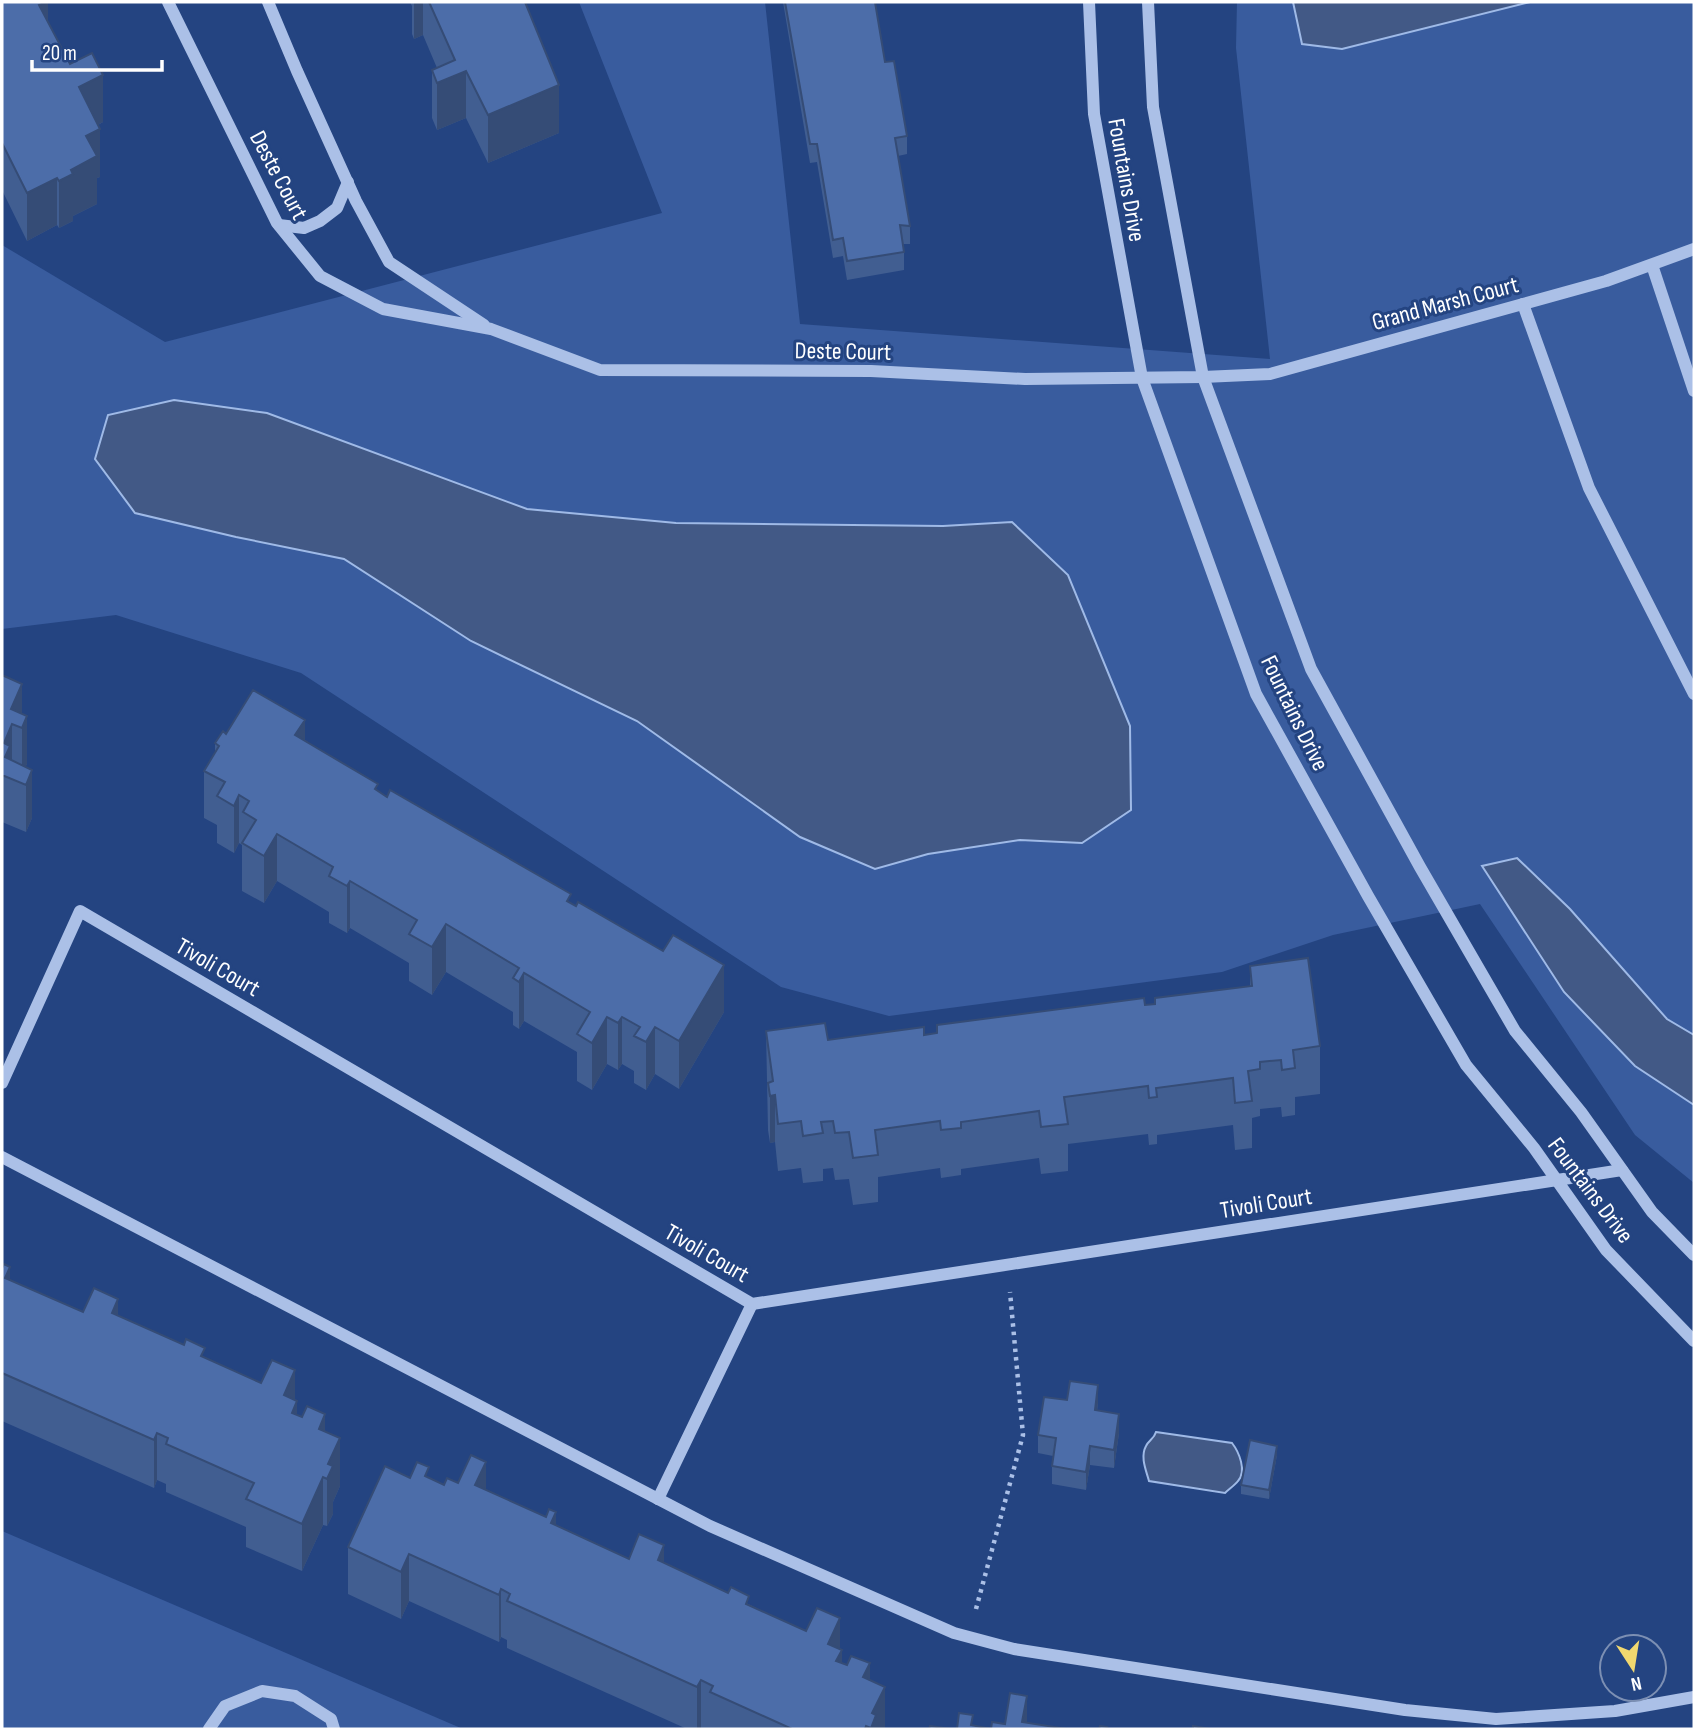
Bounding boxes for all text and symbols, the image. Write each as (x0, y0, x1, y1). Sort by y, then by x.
scale bar (32, 28, 161, 72)
text: 20 m (42, 41, 77, 66)
street label: Fountains Drive (1101, 116, 1152, 244)
street label: Deste Court (243, 126, 314, 225)
street label: Grand Marsh Court (1369, 270, 1522, 337)
street label: Deste Court (794, 336, 892, 367)
street label: Fountains Drive (1254, 651, 1335, 776)
street label: Tivoli Court (170, 932, 265, 1003)
street label: Fountains Drive (1541, 1132, 1640, 1249)
street label: Tivoli Court (1218, 1182, 1314, 1225)
street label: Tivoli Court (659, 1218, 754, 1289)
north arrow (1598, 1633, 1668, 1703)
text: N (1629, 1671, 1644, 1695)

